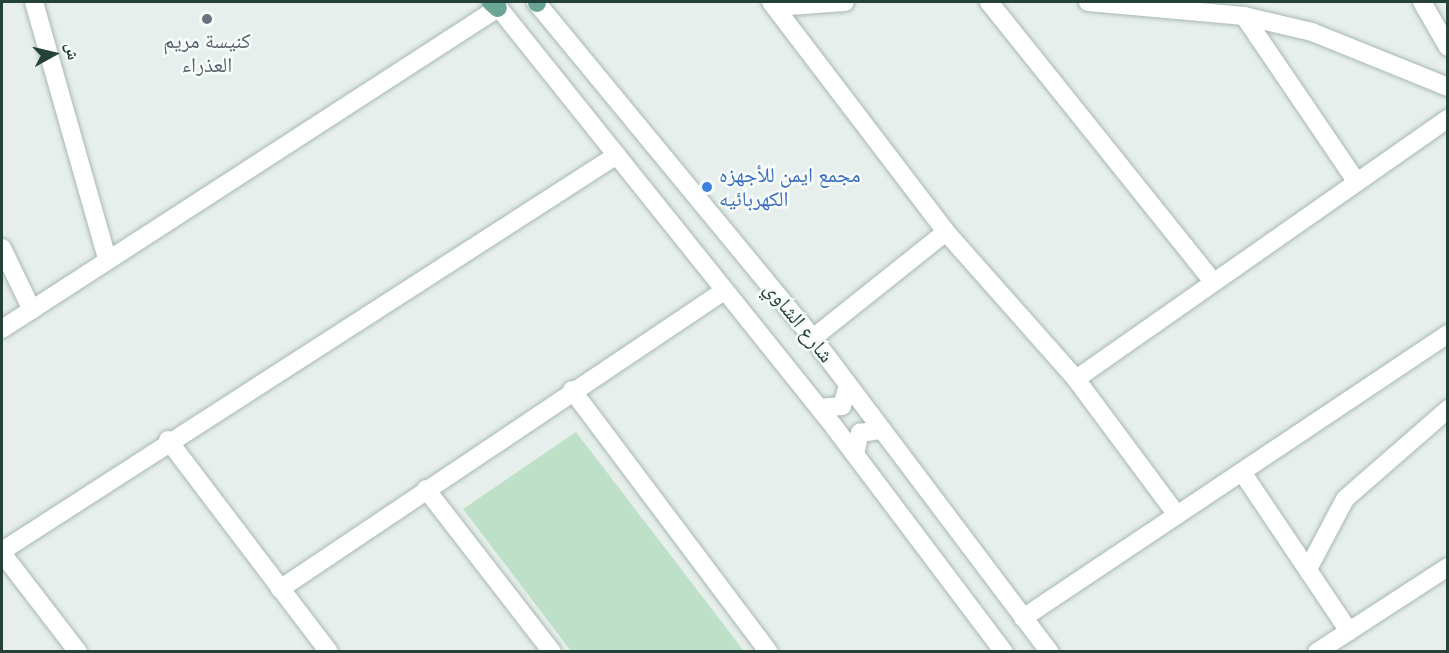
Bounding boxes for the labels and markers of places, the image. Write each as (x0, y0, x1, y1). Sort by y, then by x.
marker: كنيسة مريم العذراء (200, 12, 214, 26)
place label: كنيسة مريم العذراء (163, 28, 251, 78)
place label: مجمع ايمن للأجهزه الكهربائيه (719, 162, 860, 212)
marker: مجمع ايمن للأجهزه الكهربائيه (700, 180, 714, 194)

